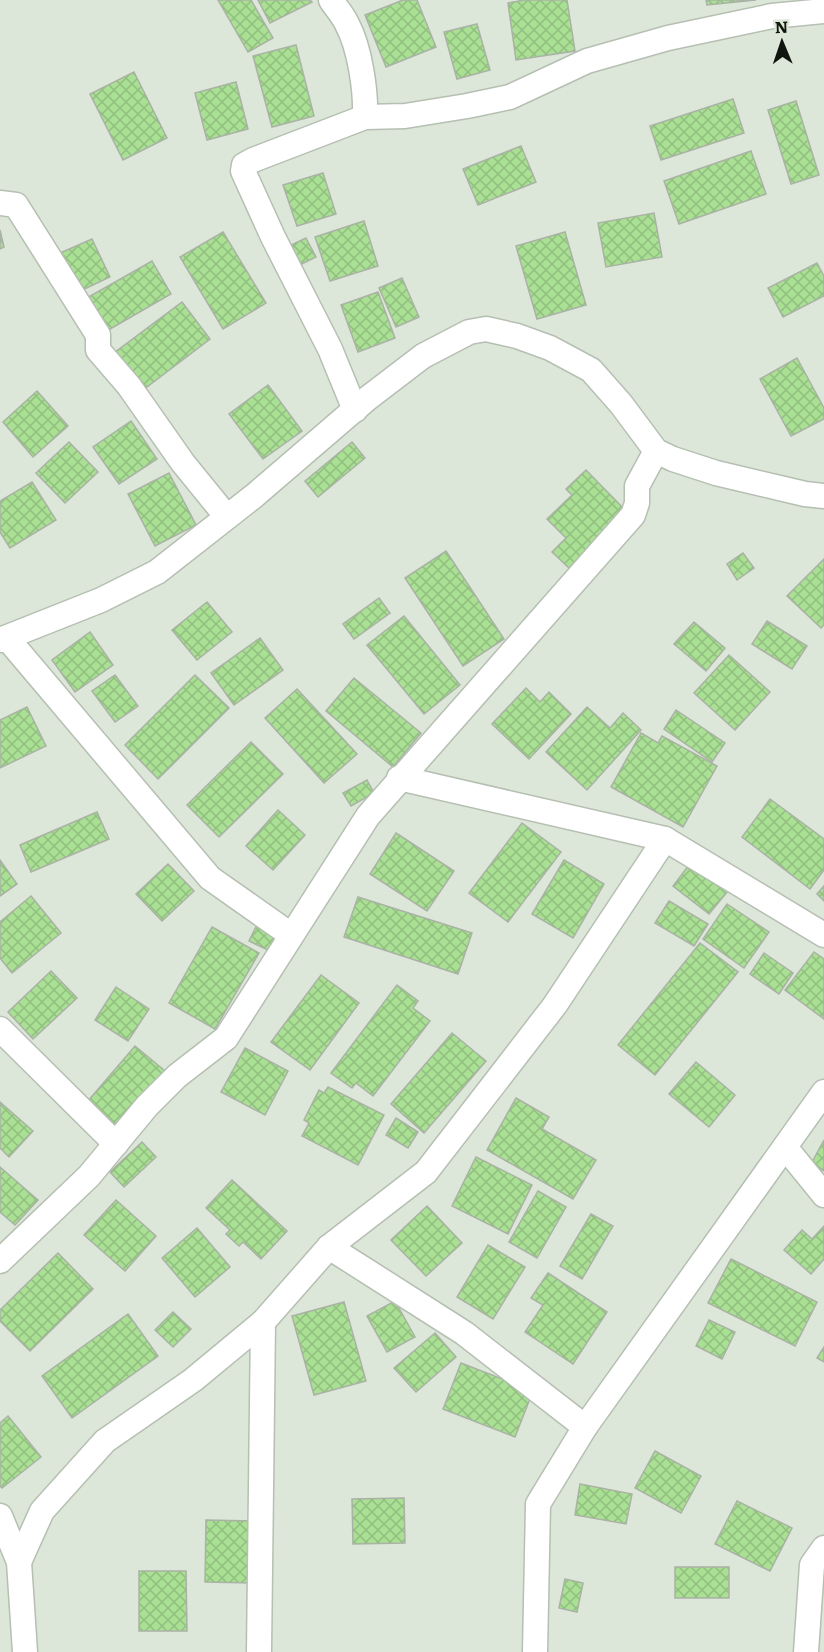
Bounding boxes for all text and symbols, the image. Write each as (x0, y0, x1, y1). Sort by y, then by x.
north arrow (752, 12, 812, 72)
text: N (774, 14, 789, 38)

